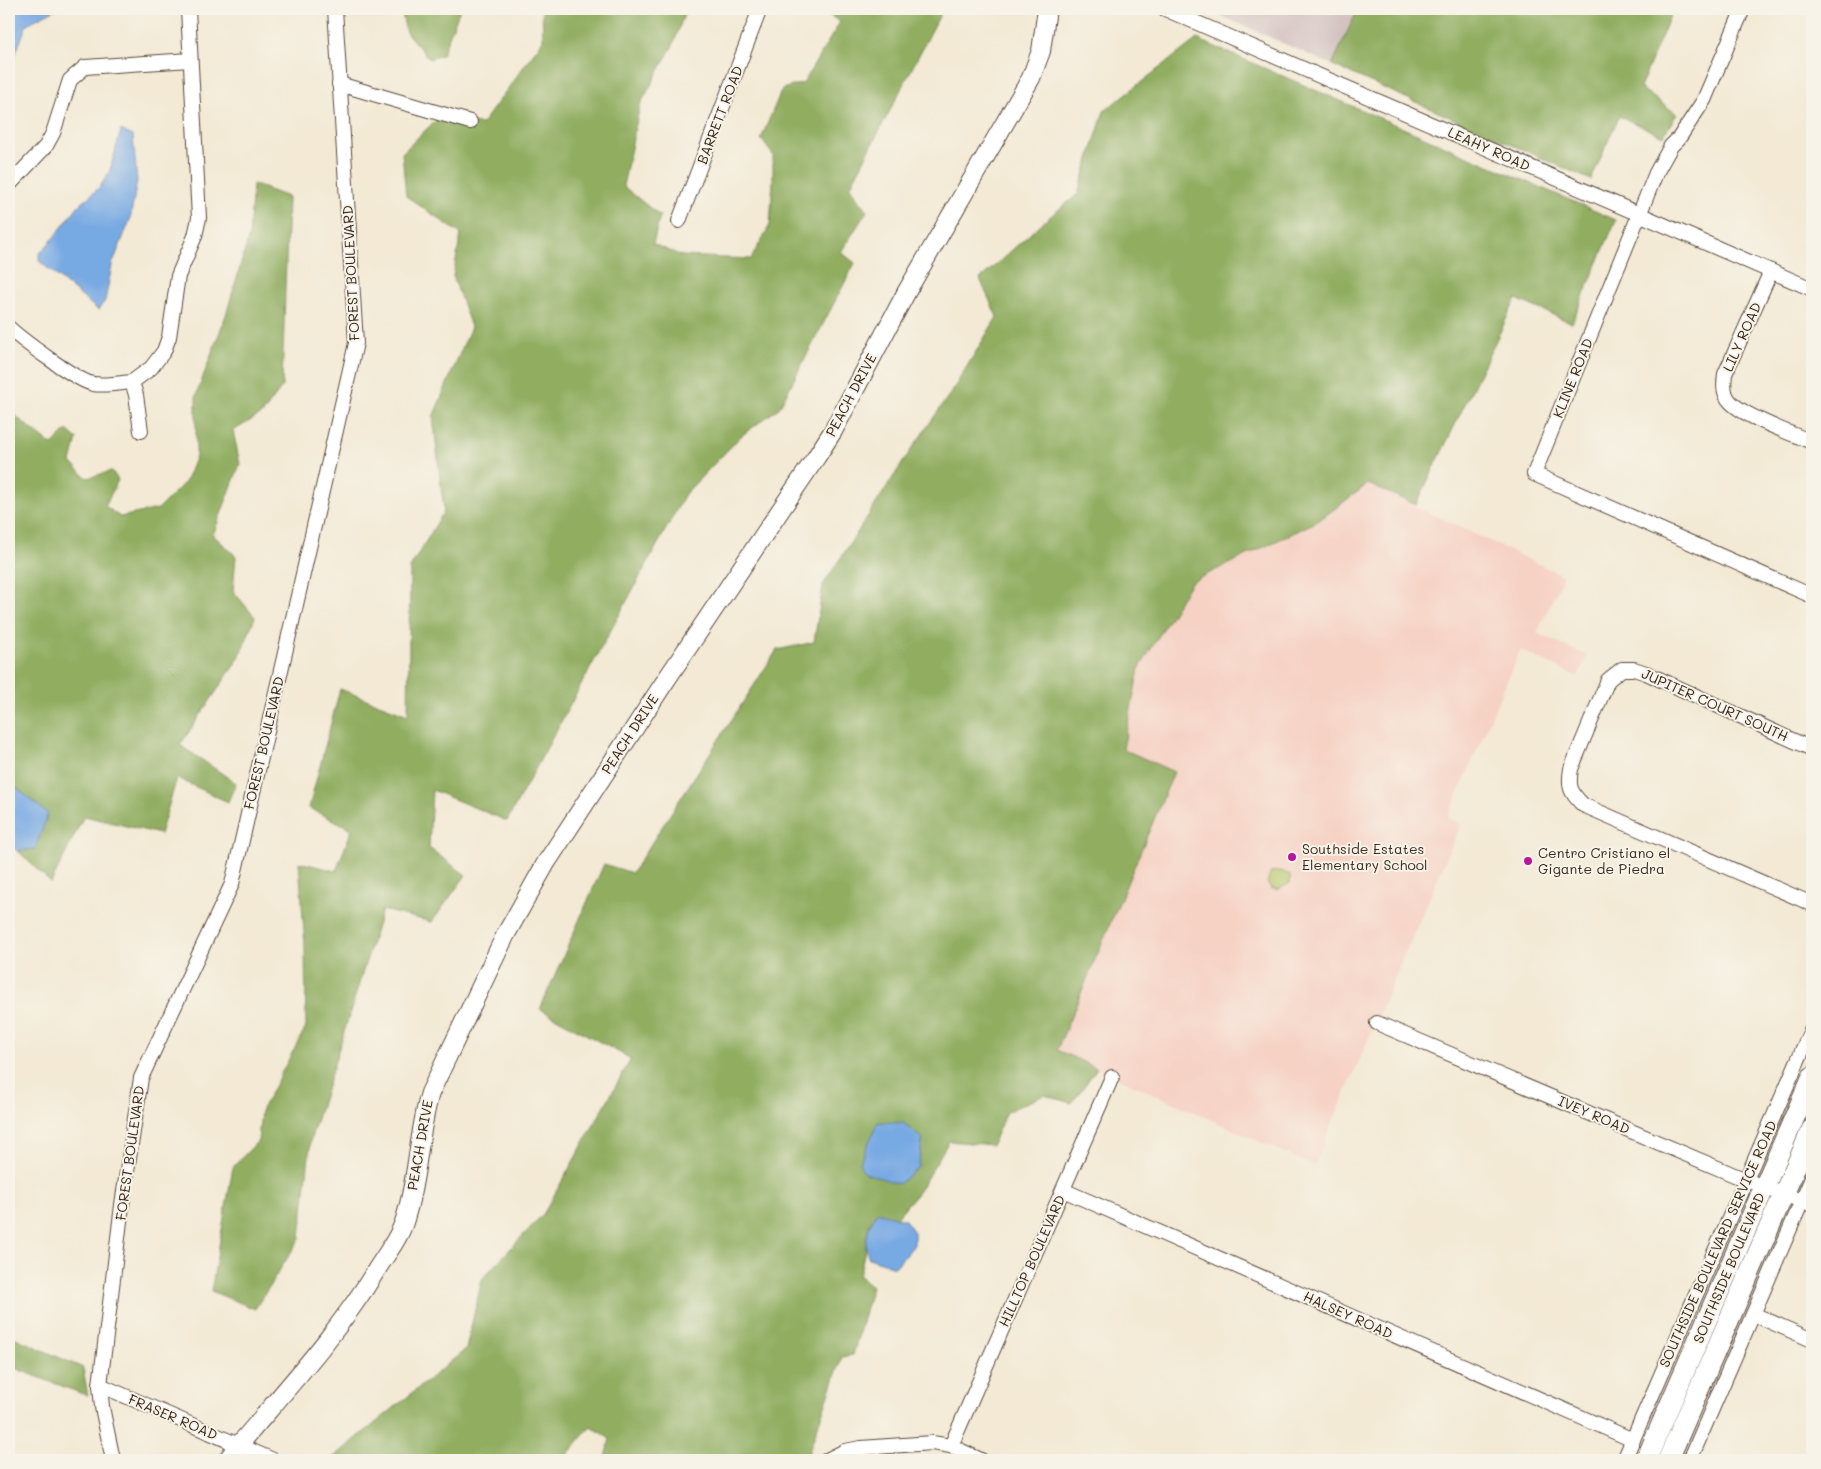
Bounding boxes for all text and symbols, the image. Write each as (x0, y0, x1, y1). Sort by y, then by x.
street label: BARRETT ROAD (692, 63, 747, 167)
street label: LEAHY ROAD (1445, 122, 1533, 175)
street label: FOREST BOULEVARD (337, 205, 364, 341)
street label: LILY ROAD (1718, 299, 1765, 374)
street label: KLINE ROAD (1548, 335, 1597, 420)
street label: PEACH DRIVE (821, 350, 880, 440)
street label: JUPITER COURT SOUTH (1639, 664, 1792, 746)
street label: FOREST BOULEVARD (239, 675, 288, 811)
street label: PEACH DRIVE (597, 690, 663, 777)
place label: Southside Estates Elementary School (1302, 839, 1428, 874)
place label: Centro Cristiano el Gigante de Piedra (1538, 843, 1670, 878)
marker: Southside Estates Elementary School (1286, 851, 1298, 863)
marker: Centro Cristiano el Gigante de Piedra (1522, 855, 1534, 867)
street label: FOREST BOULEVARD (111, 1084, 148, 1221)
street label: IVEY ROAD (1555, 1091, 1633, 1138)
street label: PEACH DRIVE (402, 1098, 437, 1192)
street label: SOUTHSIDE BOULEVARD SERVICE ROAD (1656, 1118, 1780, 1370)
street label: SOUTHSIDE BOULEVARD (1690, 1190, 1768, 1346)
street label: HILLTOP BOULEVARD (994, 1192, 1069, 1330)
street label: HALSEY ROAD (1301, 1286, 1396, 1343)
street label: FRASER ROAD (126, 1389, 221, 1444)

